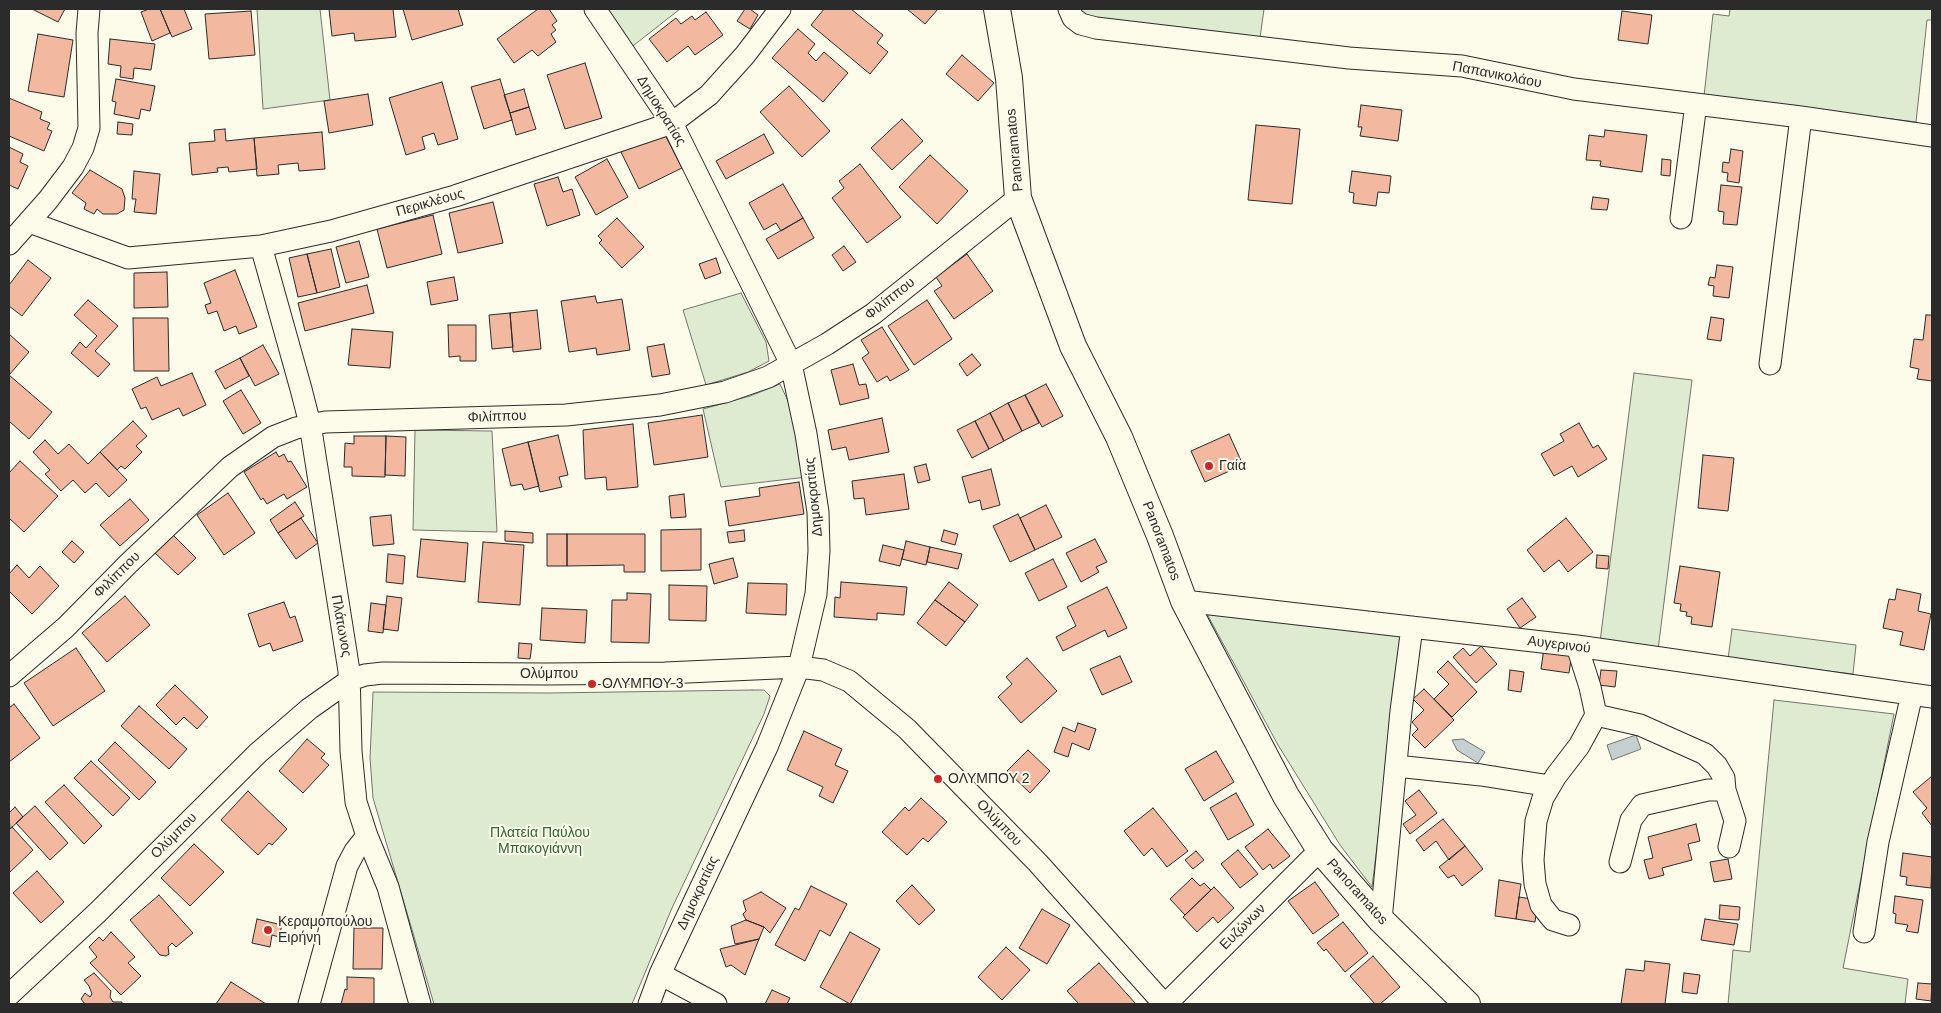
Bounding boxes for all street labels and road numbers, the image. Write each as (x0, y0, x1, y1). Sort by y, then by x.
street label: Παπανικολάου (1451, 58, 1543, 92)
street label: Δημοκρατίας (633, 73, 689, 149)
street label: Panoramatos (1003, 108, 1027, 192)
street label: Περικλέους (394, 185, 466, 221)
street label: Φιλίππου (862, 274, 918, 324)
street label: Φιλίππου (467, 408, 527, 426)
street label: Δημοκρατίας (801, 457, 827, 537)
street label: Panoramatos (1138, 499, 1184, 583)
street label: Φιλίππου (90, 548, 144, 602)
street label: Πλάτωνος (327, 594, 355, 658)
street label: Αυγερινού (1526, 633, 1592, 657)
street label: Ολύμπου (520, 666, 578, 682)
street label: Ολύμπου (973, 796, 1025, 850)
street label: Ολύμπου (147, 809, 201, 863)
street label: Δημοκρατίας (674, 853, 722, 933)
street label: Panoramatos (1323, 855, 1391, 929)
street label: Ευζώνων (1217, 901, 1269, 953)

